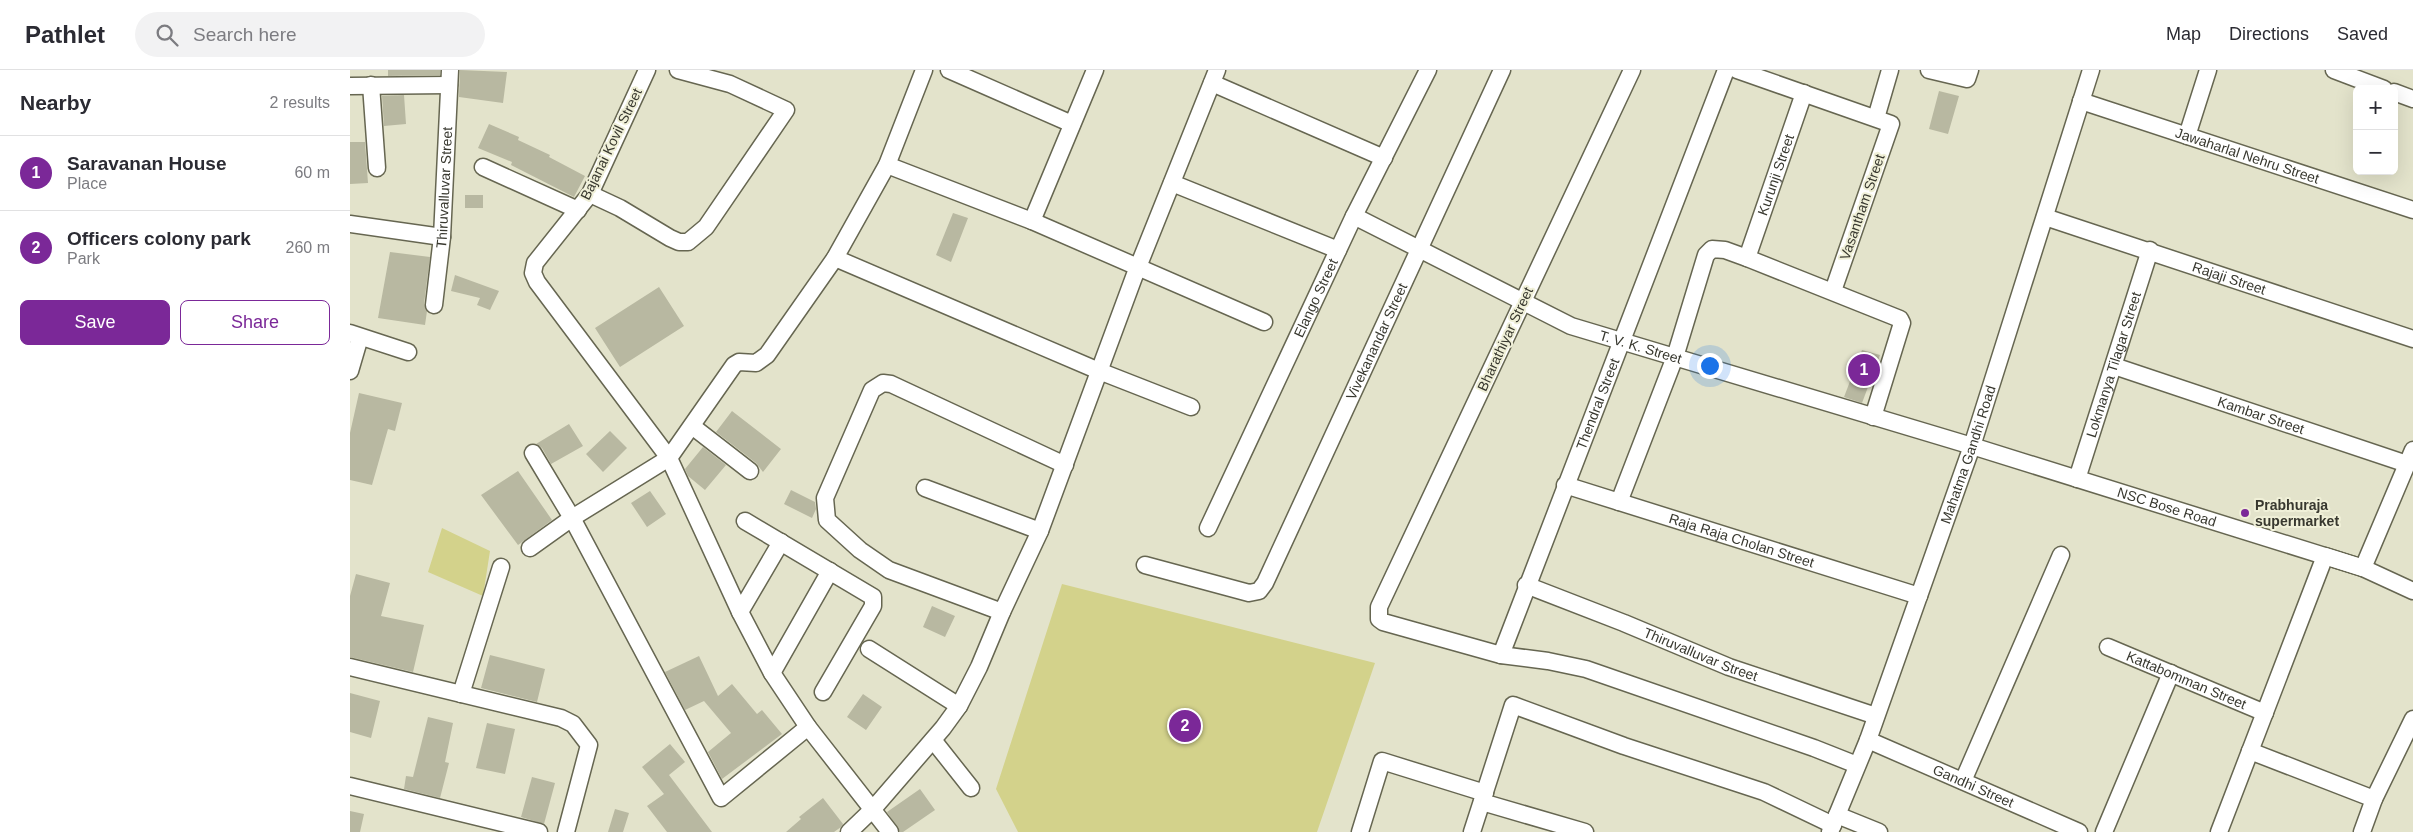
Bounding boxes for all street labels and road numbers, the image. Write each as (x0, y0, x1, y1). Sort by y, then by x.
street label: Bajanai Kovil Street (577, 85, 645, 202)
street label: Jawaharlal Nehru Street (2173, 125, 2321, 187)
street label: Thiruvalluvar Street (433, 126, 455, 249)
street label: Kurunji Street (1754, 132, 1797, 218)
street label: Vasantham Street (1836, 152, 1888, 262)
street label: Elango Street (1290, 256, 1341, 340)
street label: Rajaji Street (2190, 258, 2268, 298)
street label: Vivekanandar Street (1343, 280, 1410, 402)
street label: Bharathiyar Street (1474, 284, 1536, 394)
street label: Lokmanya Tilagar Street (2083, 290, 2144, 439)
street label: T. V. K. Street (1598, 327, 1684, 367)
street label: Thendral Street (1573, 356, 1622, 452)
street label: Mahatma Gandhi Road (1937, 383, 1999, 526)
street label: Kambar Street (2216, 393, 2306, 437)
street label: NSC Bose Road (2115, 484, 2218, 530)
street label: Raja Raja Cholan Street (1667, 510, 1816, 571)
street label: Thiruvalluvar Street (1641, 624, 1760, 684)
street label: Kattabomman Street (2124, 648, 2249, 712)
street label: Gandhi Street (1931, 761, 2016, 811)

